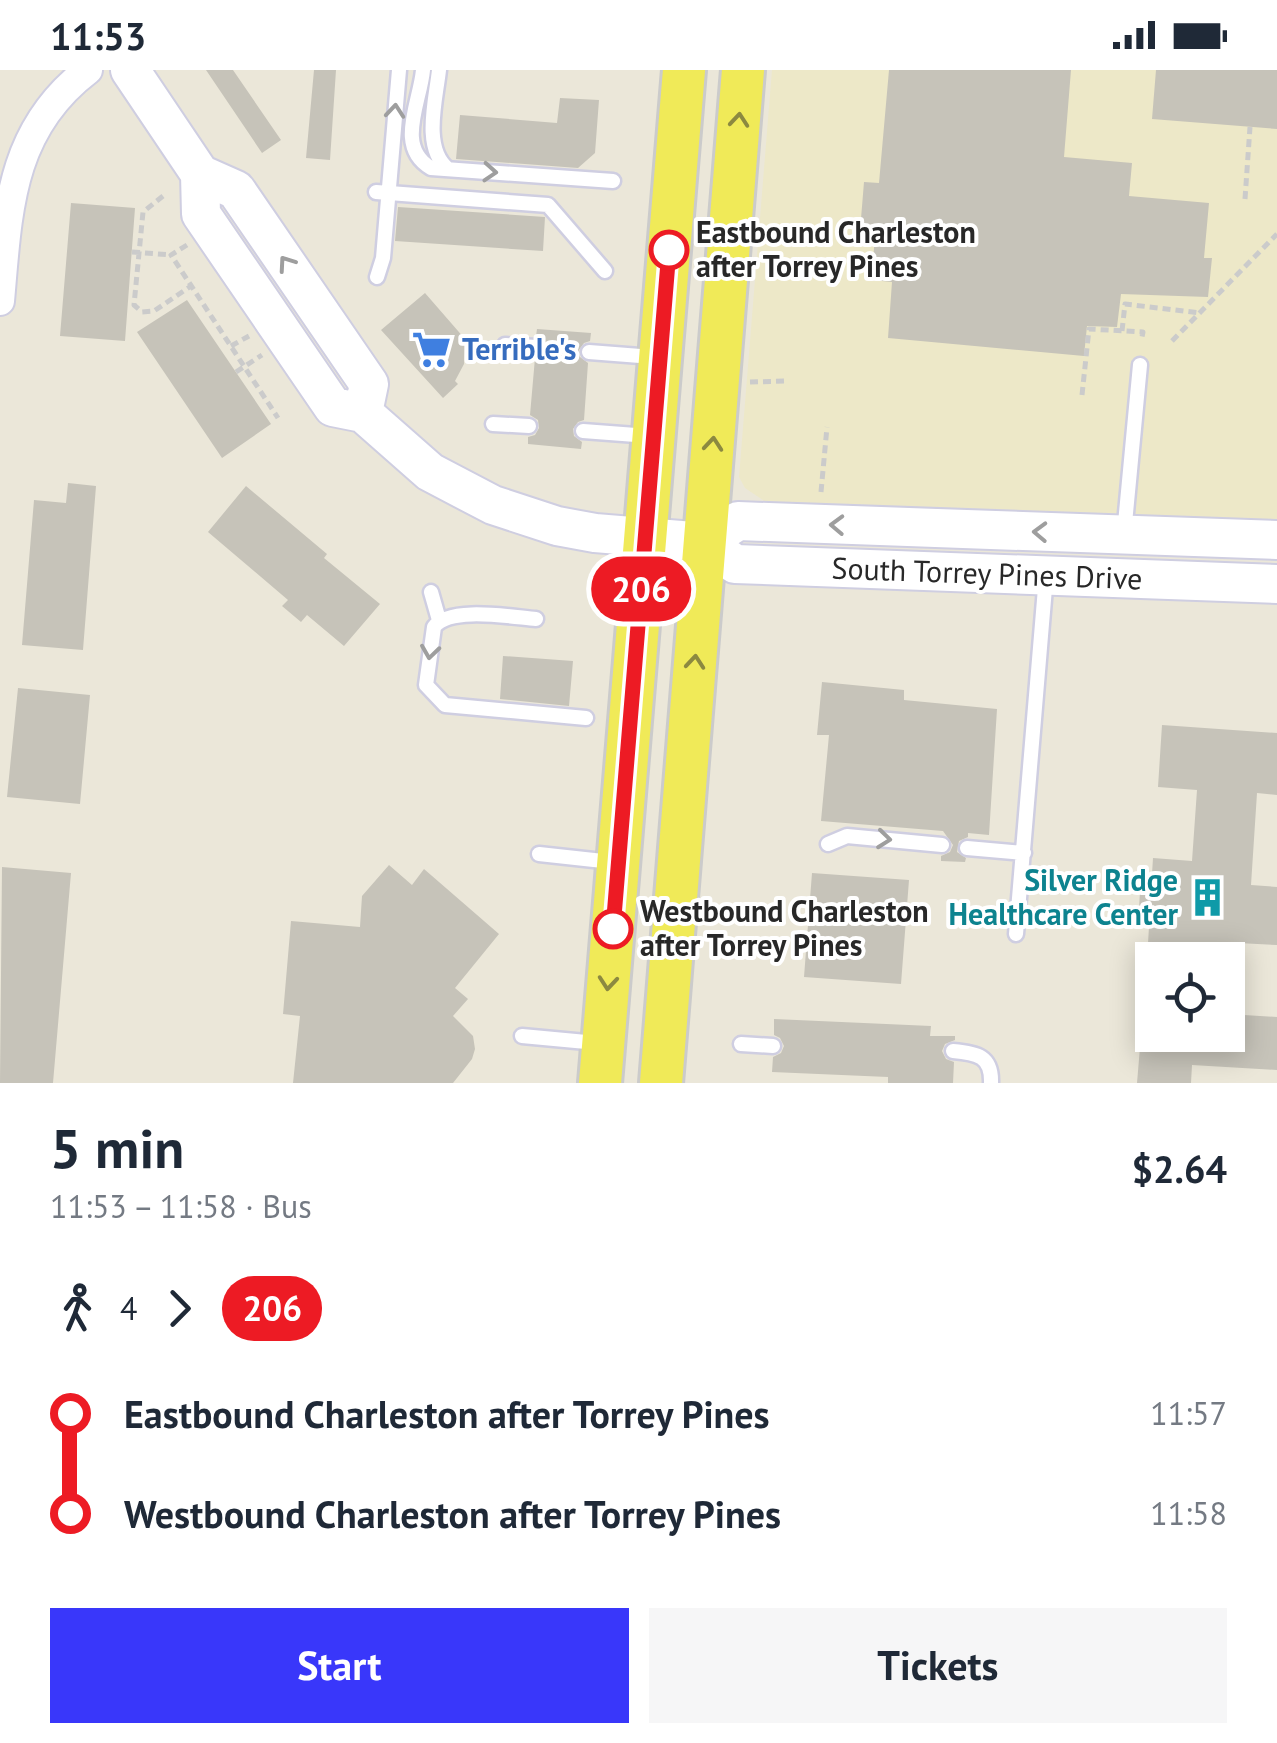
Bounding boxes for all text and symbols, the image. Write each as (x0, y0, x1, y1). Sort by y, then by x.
text: 11:53 (50, 11, 146, 60)
one-way arrow (384, 103, 406, 119)
one-way arrow (728, 112, 750, 128)
one-way arrow (483, 161, 499, 183)
place label: Eastbound Charleston after Torrey Pines (696, 212, 976, 285)
marker: Eastbound Charleston after Torrey Pines (650, 231, 688, 269)
one-way arrow (280, 256, 298, 274)
supermarket icon: Terrible's (411, 329, 453, 371)
place label: Terrible's (462, 329, 576, 368)
one-way arrow (701, 436, 723, 452)
one-way arrow (828, 514, 844, 535)
one-way arrow (1031, 521, 1047, 542)
street label: South Torrey Pines Drive (831, 548, 1143, 597)
line badge: 206 (584, 556, 698, 622)
text: 206 (611, 566, 671, 612)
one-way arrow (421, 643, 442, 660)
one-way arrow (684, 654, 706, 670)
one-way arrow (877, 828, 893, 850)
place label: Silver Ridge Healthcare Center (949, 860, 1178, 933)
building icon: Silver Ridge Healthcare Center (1187, 877, 1229, 919)
place label: Westbound Charleston after Torrey Pines (640, 891, 929, 964)
marker: Westbound Charleston after Torrey Pines (594, 910, 632, 948)
map controls (1135, 942, 1245, 1052)
button: locate (1135, 942, 1245, 1052)
one-way arrow (598, 975, 620, 991)
text: 5 min (50, 1112, 184, 1183)
text: $2.64 (1131, 1144, 1227, 1193)
text: 11:53 – 11:58 · Bus (50, 1185, 312, 1227)
icon: walk (50, 1281, 105, 1336)
icon: forward (152, 1281, 207, 1336)
text: 206 (242, 1285, 302, 1331)
text: 4 (120, 1287, 137, 1329)
text: Eastbound Charleston after Torrey Pines (124, 1389, 770, 1438)
text: 11:57 (1150, 1392, 1227, 1434)
text: Westbound Charleston after Torrey Pines (124, 1489, 781, 1538)
text: 11:58 (1150, 1492, 1227, 1534)
button: Start (50, 1608, 629, 1723)
button: Tickets (649, 1608, 1227, 1723)

